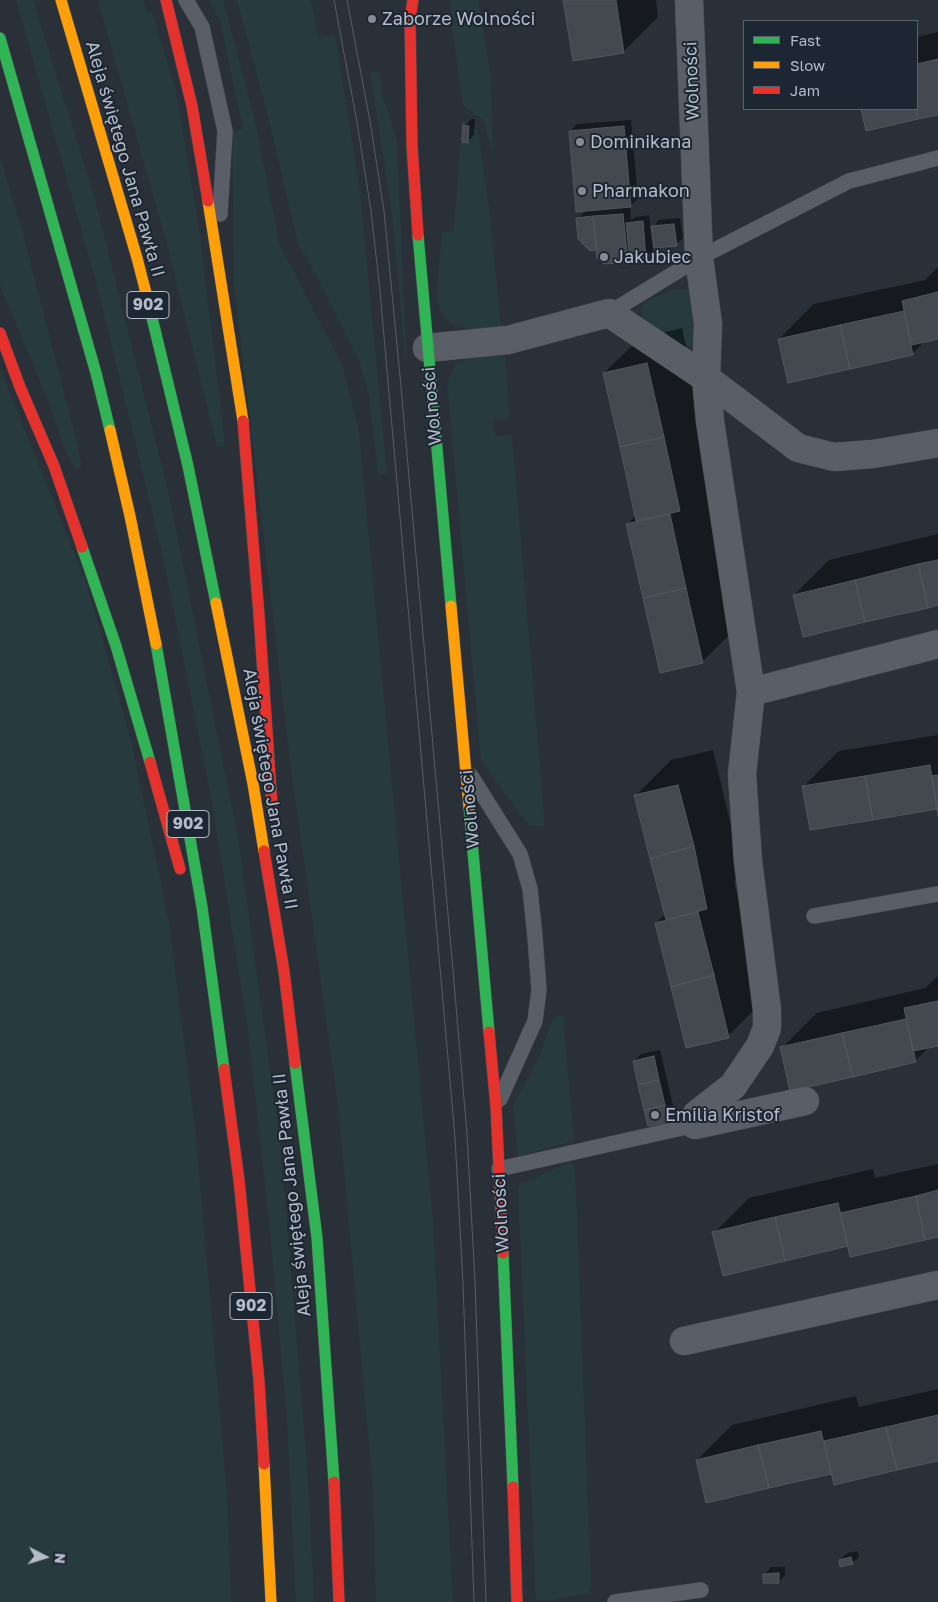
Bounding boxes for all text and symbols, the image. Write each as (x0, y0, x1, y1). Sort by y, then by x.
place label: Zaborze Wolności (382, 8, 535, 30)
marker: Zaborze Wolności (366, 13, 378, 25)
legend (743, 20, 918, 110)
text: Fast (790, 31, 821, 49)
street label: Aleja świętego Jana Pawła II (81, 38, 169, 280)
street label: Wolności (680, 41, 704, 121)
text: Slow (790, 56, 825, 74)
text: Jam (790, 81, 820, 99)
place label: Dominikana (590, 131, 691, 153)
marker: Dominikana (574, 136, 586, 148)
place label: Pharmakon (592, 180, 690, 202)
marker: Pharmakon (576, 185, 588, 197)
place label: Jakubiec (614, 246, 691, 268)
marker: Jakubiec (598, 251, 610, 263)
road number: 902 (127, 292, 169, 318)
street label: Wolności (418, 366, 446, 446)
street label: Aleja świętego Jana Pawła II (238, 667, 302, 911)
street label: Wolności (456, 769, 484, 849)
road number: 902 (167, 811, 209, 838)
street label: Aleja świętego Jana Pawła II (268, 1072, 316, 1318)
place label: Emilia Kristof (665, 1104, 780, 1126)
marker: Emilia Kristof (649, 1109, 661, 1121)
street label: Wolności (488, 1173, 514, 1253)
road number: 902 (230, 1292, 272, 1320)
north arrow (20, 1532, 70, 1582)
text: N (52, 1552, 69, 1564)

